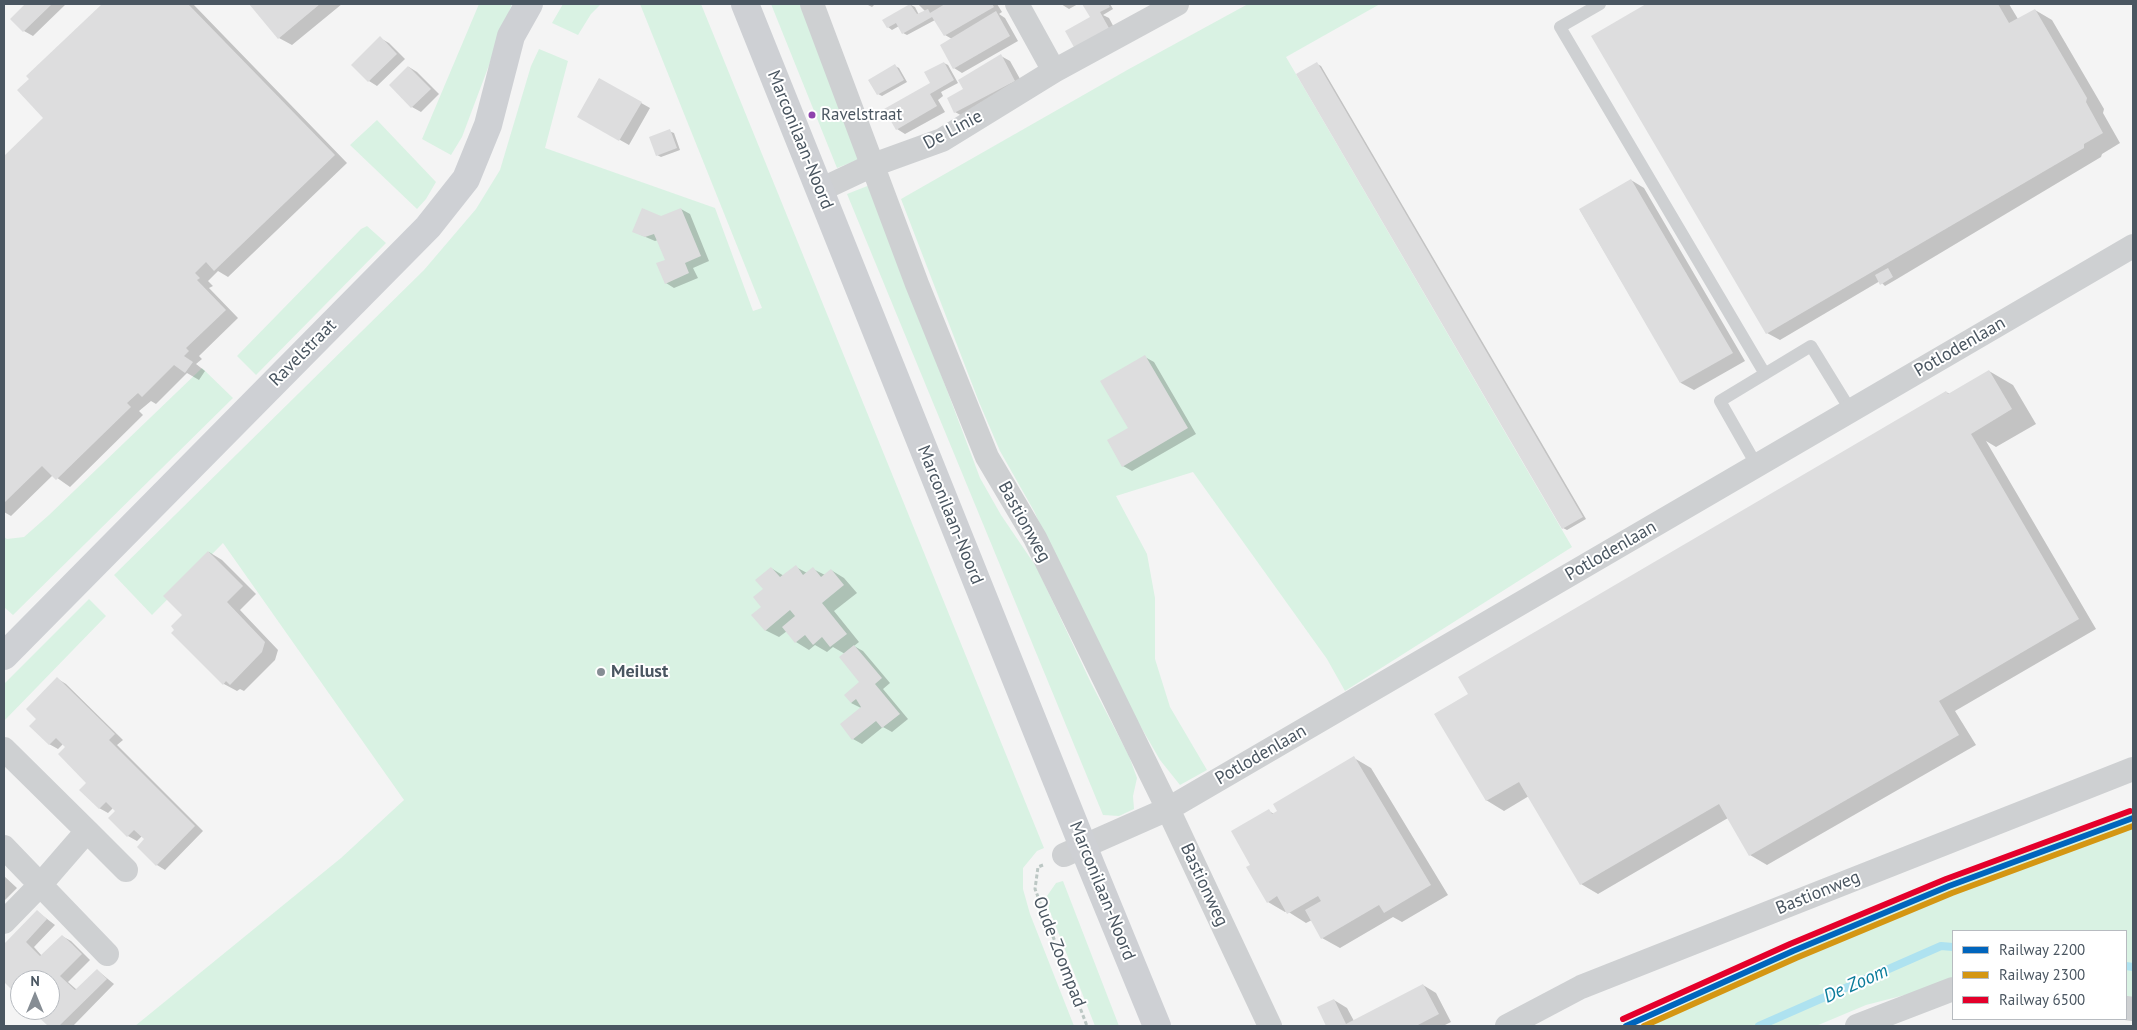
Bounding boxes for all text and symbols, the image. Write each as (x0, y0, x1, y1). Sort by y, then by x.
street label: Marconilaan-Noord (762, 67, 838, 213)
place label: Ravelstraat (821, 105, 902, 125)
street label: De Linie (920, 106, 986, 154)
marker: Ravelstraat (807, 110, 817, 120)
street label: Potlodenlaan (1911, 312, 2009, 382)
street label: Ravelstraat (265, 315, 341, 391)
street label: Marconilaan-Noord (912, 442, 988, 588)
street label: Bastionweg (993, 478, 1055, 566)
street label: Potlodenlaan (1562, 516, 1660, 586)
place label: Meilust (611, 661, 668, 683)
marker: Meilust (595, 666, 607, 678)
street label: Potlodenlaan (1212, 720, 1310, 790)
street label: Marconilaan-Noord (1064, 818, 1140, 964)
street label: Bastionweg (1175, 840, 1233, 930)
street label: Bastionweg (1773, 866, 1863, 920)
street label: Oude Zoompad (1028, 894, 1090, 1010)
legend (1952, 930, 2127, 1020)
text: Railway 2200 (1999, 940, 2085, 959)
water label: De Zoom (1820, 960, 1892, 1008)
text: Railway 2300 (1999, 965, 2085, 984)
north arrow (10, 970, 60, 1020)
text: N (30, 972, 40, 990)
text: Railway 6500 (1999, 990, 2085, 1009)

